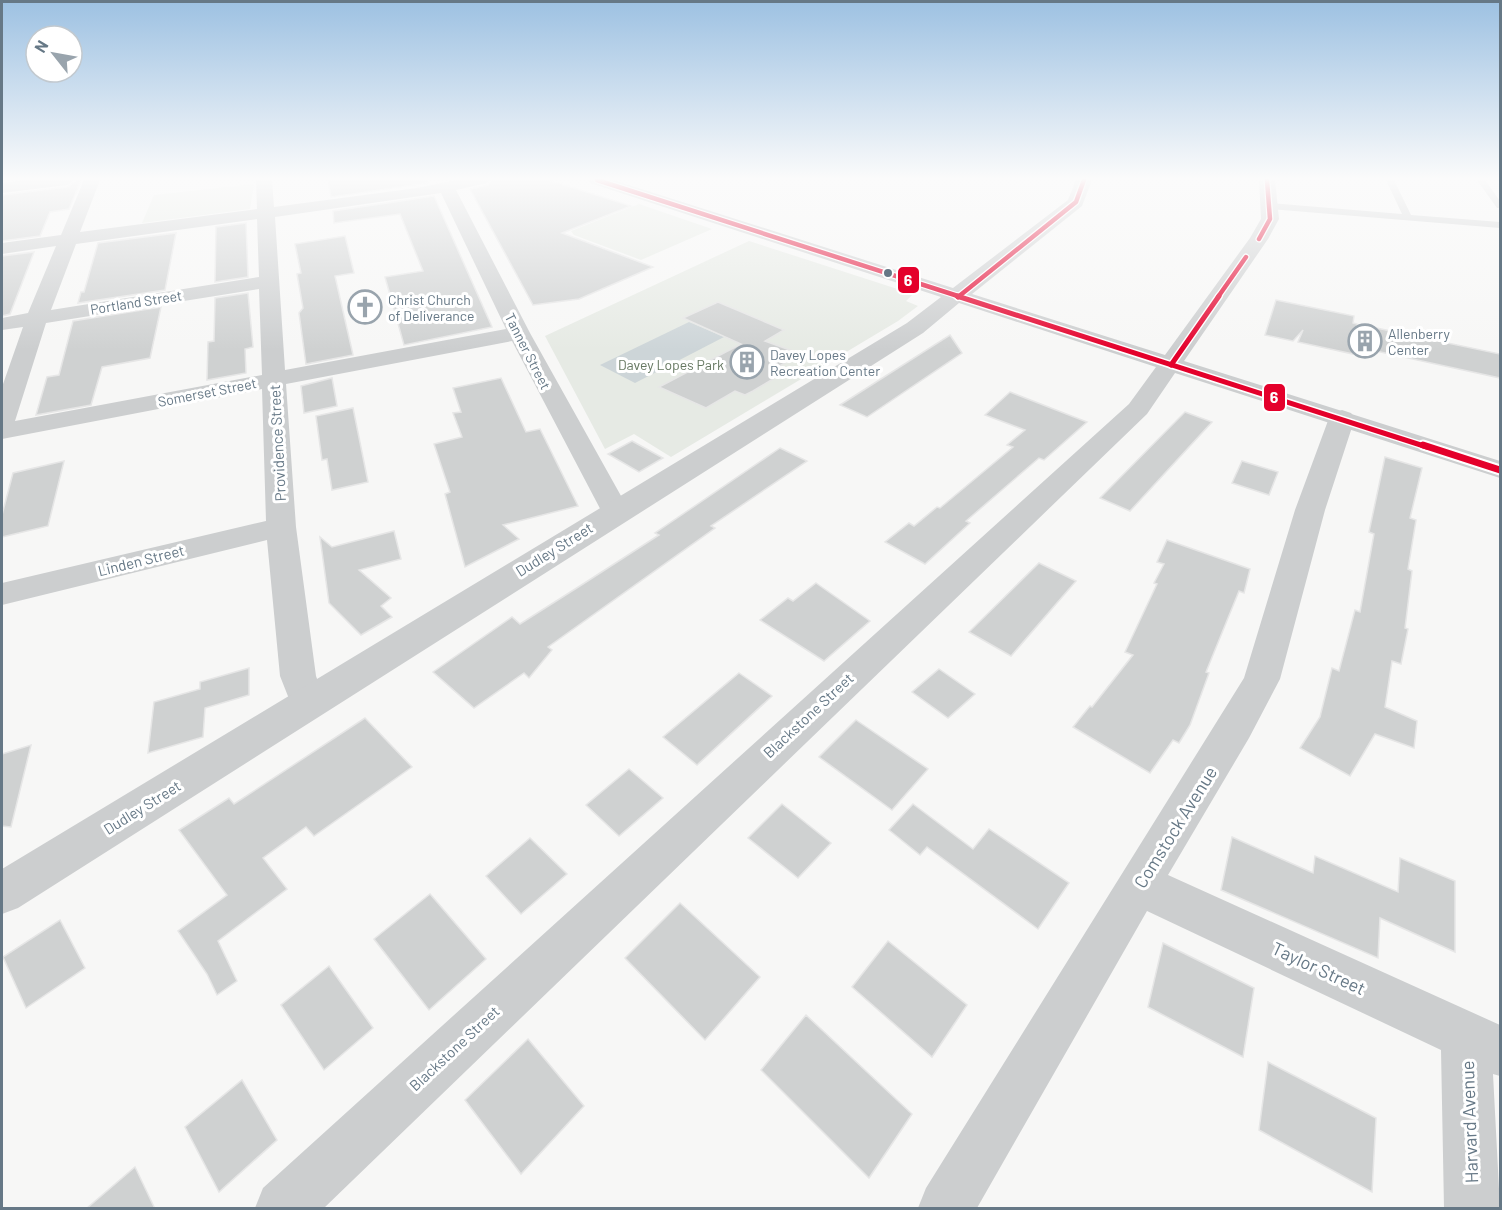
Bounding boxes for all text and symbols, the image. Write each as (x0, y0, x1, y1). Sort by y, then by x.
north arrow (24, 24, 84, 84)
text: N (30, 37, 52, 55)
line badge: 6 (897, 266, 920, 294)
unlabelled marker (882, 267, 894, 279)
text: 6 (904, 270, 913, 289)
street label: Portland Street (89, 286, 183, 318)
church icon: Christ Church of Deliverance (347, 289, 383, 325)
place label: Christ Church of Deliverance (388, 291, 474, 324)
street label: Tanner Street (501, 310, 555, 392)
building icon: Allenberry Center (1347, 323, 1383, 359)
place label: Allenberry Center (1388, 325, 1451, 358)
building icon: Davey Lopes Recreation Center (729, 344, 765, 380)
place label: Davey Lopes Recreation Center (770, 346, 880, 379)
park label: Davey Lopes Park (618, 356, 724, 373)
street label: Somerset Street (156, 374, 258, 410)
line badge: 6 (1263, 383, 1286, 412)
street label: Providence Street (265, 384, 289, 502)
text: 6 (1270, 387, 1279, 406)
street label: Dudley Street (512, 518, 596, 580)
street label: Linden Street (96, 541, 186, 579)
street label: Blackstone Street (759, 669, 857, 761)
street label: Comstock Avenue (1129, 762, 1221, 892)
street label: Dudley Street (100, 776, 184, 838)
street label: Taylor Street (1269, 937, 1369, 999)
street label: Blackstone Street (405, 1002, 503, 1094)
street label: Harvard Avenue (1456, 1060, 1482, 1184)

